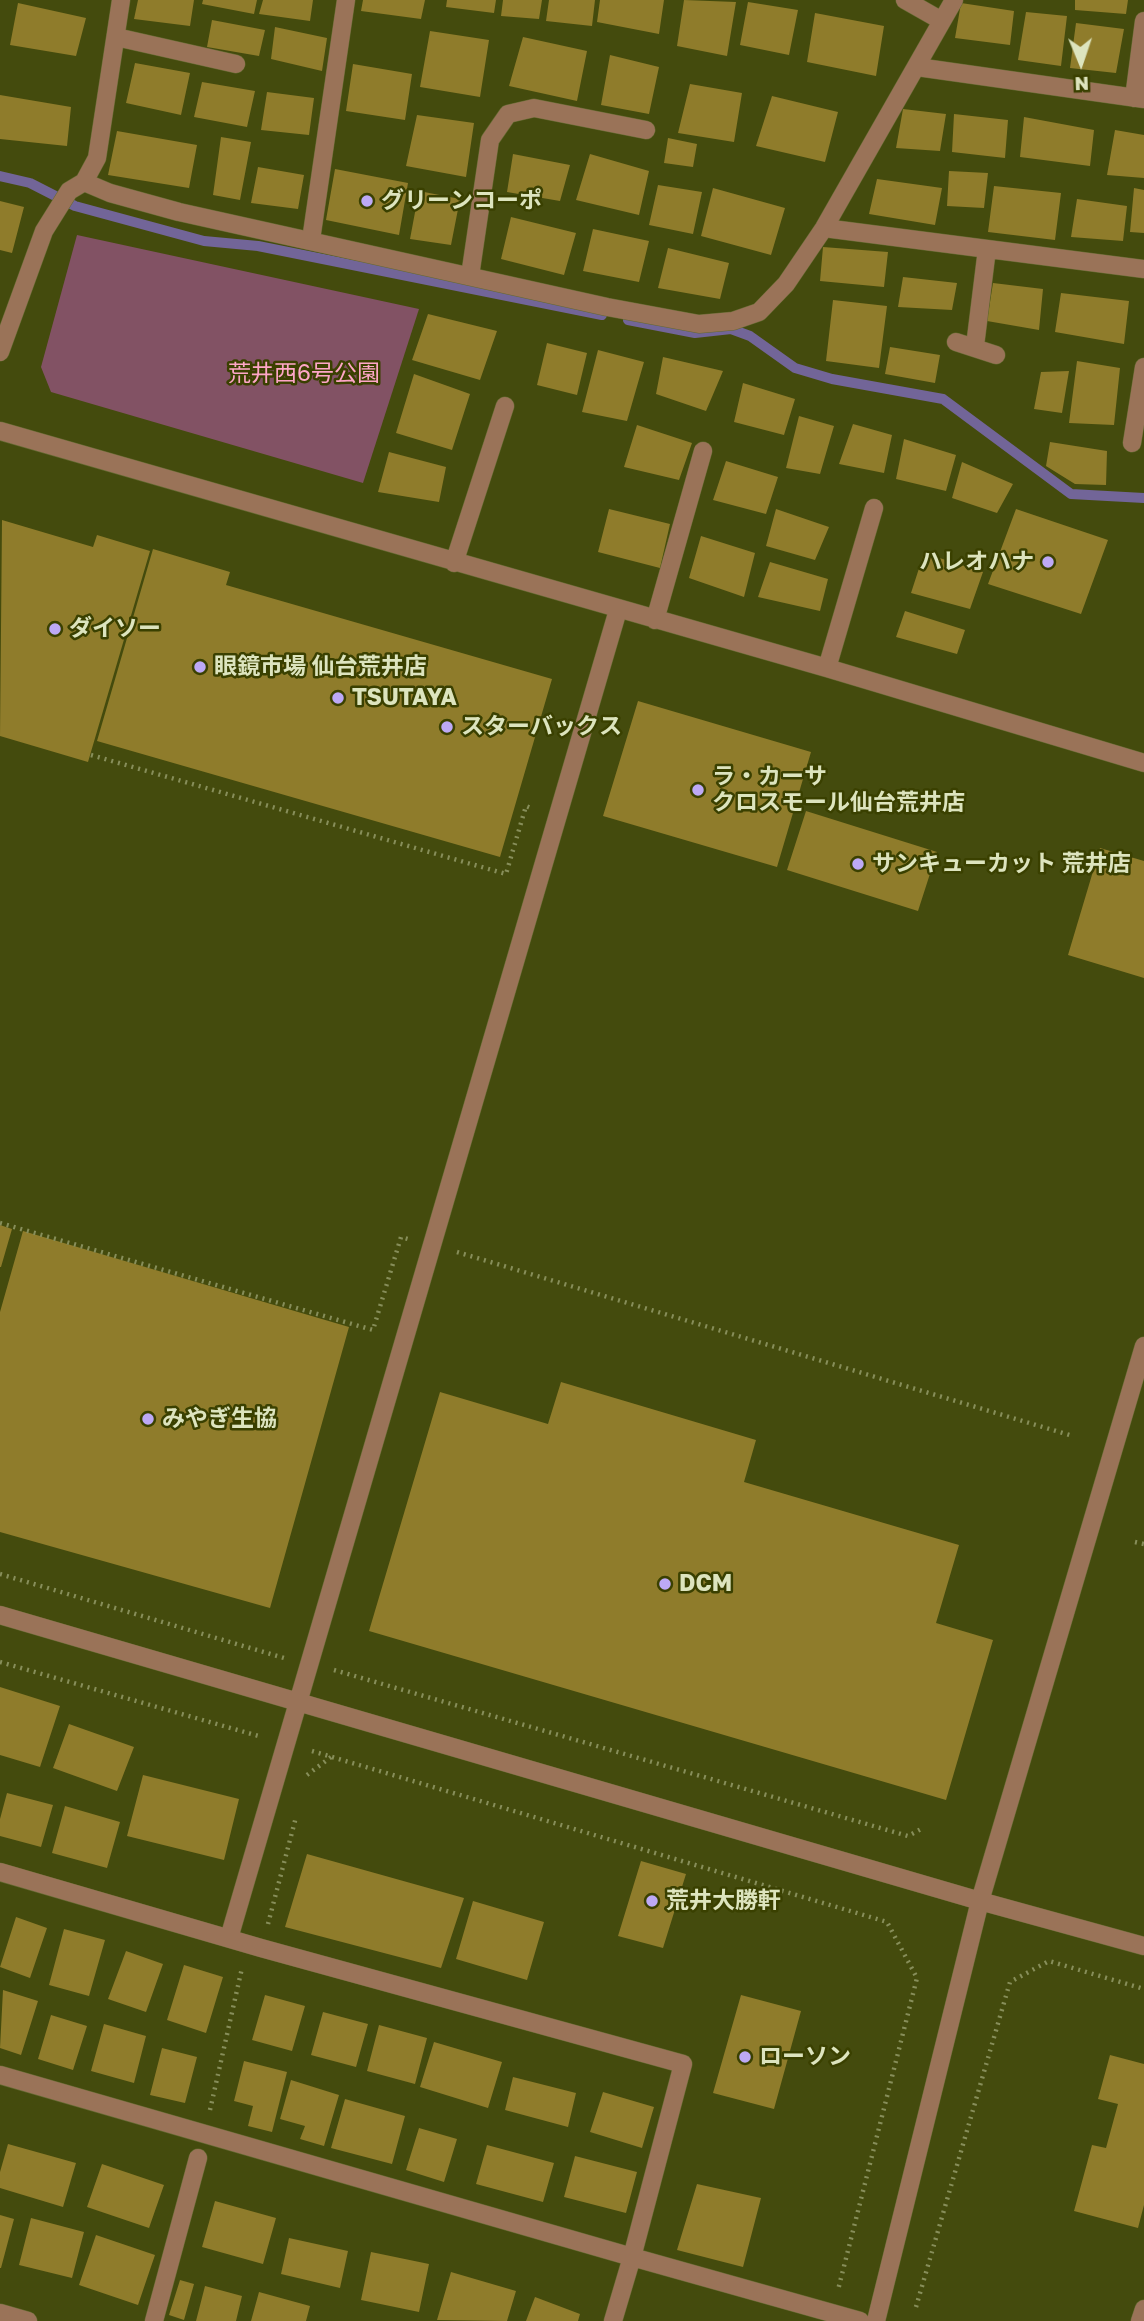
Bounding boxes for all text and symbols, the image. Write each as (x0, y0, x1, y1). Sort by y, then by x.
north arrow (1046, 28, 1116, 98)
text: N (1074, 73, 1089, 96)
place label: グリーンコーポ (381, 187, 542, 215)
marker: グリーンコーポ (359, 193, 375, 209)
park label: 荒井西6号公園 (228, 360, 380, 388)
place label: ハレオハナ (919, 548, 1034, 576)
marker: ハレオハナ (1040, 554, 1056, 570)
place label: ダイソー (69, 615, 161, 643)
marker: ダイソー (47, 621, 63, 637)
place label: 眼鏡市場 仙台荒井店 (214, 653, 427, 681)
marker: 眼鏡市場 仙台荒井店 (192, 659, 208, 675)
place label: TSUTAYA (352, 684, 457, 712)
marker: TSUTAYA (330, 690, 346, 706)
place label: スターバックス (461, 713, 622, 741)
marker: スターバックス (439, 719, 455, 735)
place label: ラ・カーサ クロスモール仙台荒井店 (712, 763, 965, 817)
marker: ラ・カーサ クロスモール仙台荒井店 (690, 782, 706, 798)
place label: サンキューカット 荒井店 (872, 850, 1131, 878)
marker: サンキューカット 荒井店 (850, 856, 866, 872)
place label: みやぎ生協 (162, 1405, 277, 1433)
marker: みやぎ生協 (140, 1411, 156, 1427)
place label: DCM (679, 1570, 732, 1598)
marker: DCM (657, 1576, 673, 1592)
place label: 荒井大勝軒 (666, 1887, 781, 1915)
marker: 荒井大勝軒 (644, 1893, 660, 1909)
place label: ローソン (759, 2043, 851, 2071)
marker: ローソン (737, 2049, 753, 2065)

